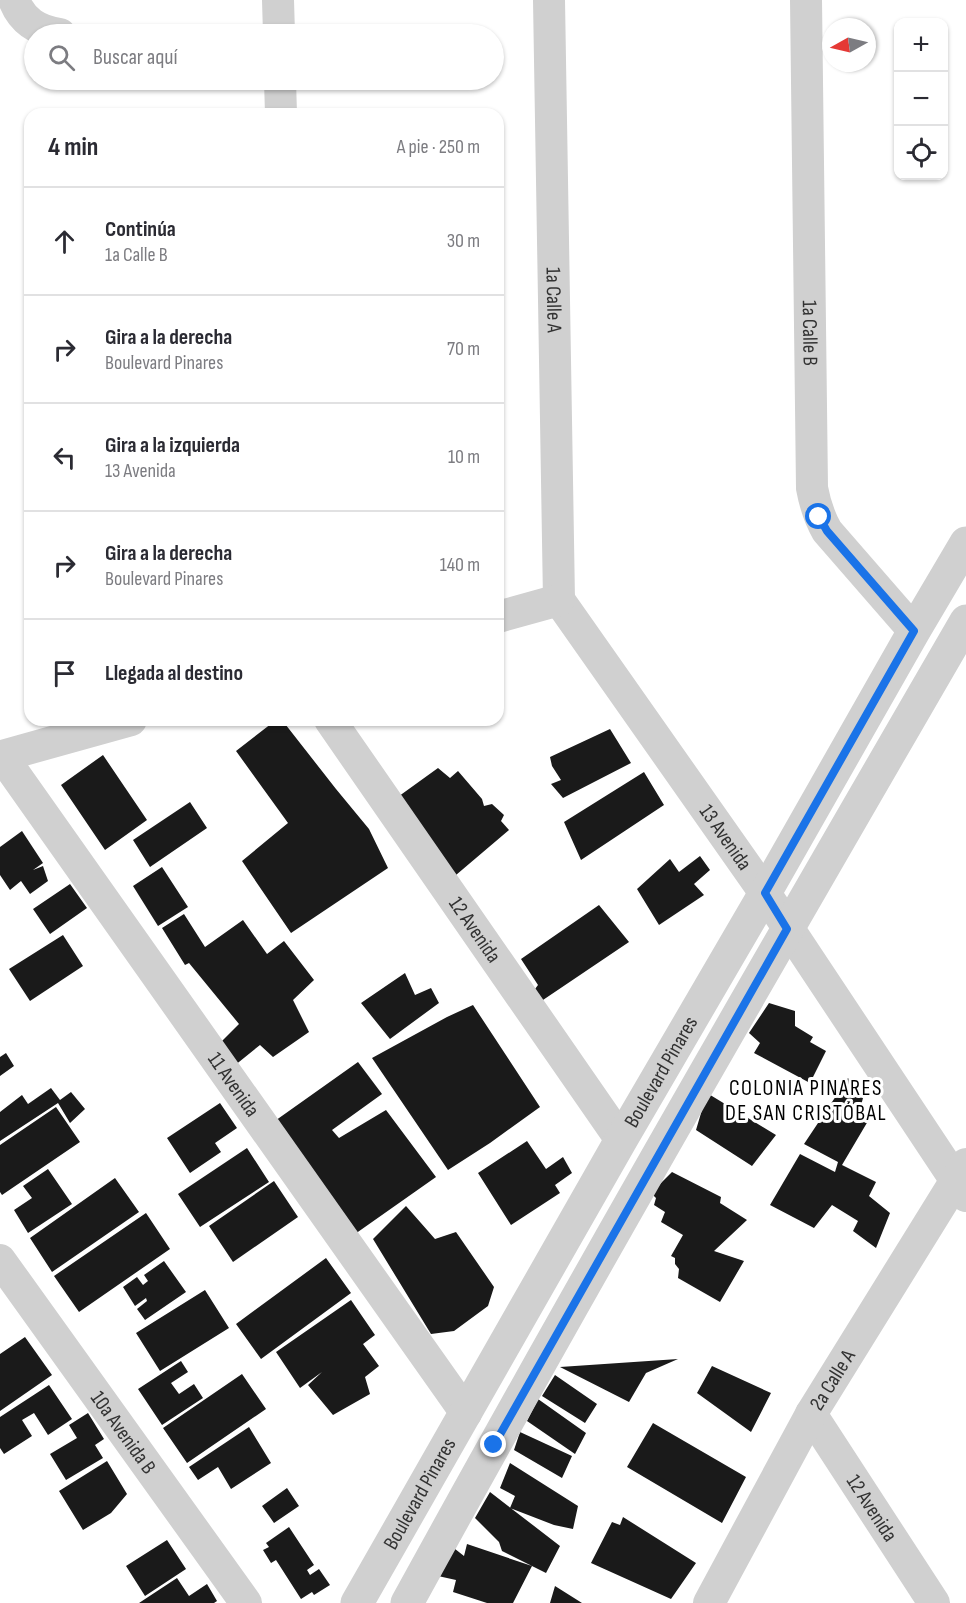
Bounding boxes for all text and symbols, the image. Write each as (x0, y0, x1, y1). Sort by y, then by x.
north arrow (822, 18, 876, 72)
map controls (894, 18, 948, 180)
button: + (894, 18, 948, 72)
search box (24, 24, 504, 90)
icon: search (45, 41, 78, 74)
text: Buscar aquí (93, 44, 178, 71)
button: − (894, 72, 948, 126)
button: locate (894, 126, 948, 180)
text: 4 min (48, 132, 98, 163)
text: A pie · 250 m (397, 135, 480, 159)
text: Continúa (105, 216, 176, 243)
icon: ahead (48, 225, 81, 258)
text: 30 m (447, 229, 480, 253)
text: 1a Calle B (105, 243, 168, 267)
street label: 1a Calle A (541, 267, 567, 334)
street label: 1a Calle B (797, 300, 823, 366)
text: Gira a la derecha (105, 324, 232, 351)
icon: right (48, 333, 81, 366)
text: 70 m (447, 337, 480, 361)
text: Boulevard Pinares (105, 351, 223, 375)
text: Gira a la izquierda (105, 432, 240, 459)
icon: left (48, 441, 81, 474)
text: 10 m (448, 445, 480, 469)
text: 13 Avenida (105, 459, 176, 483)
route start (805, 503, 831, 529)
text: Gira a la derecha (105, 540, 232, 567)
icon: right (48, 549, 81, 582)
text: 140 m (440, 553, 480, 577)
text: Boulevard Pinares (105, 567, 223, 591)
icon: arrive (48, 657, 81, 690)
text: Llegada al destino (105, 660, 243, 687)
street label: 13 Avenida (694, 800, 757, 875)
street label: 12 Avenida (444, 892, 507, 967)
street label: Boulevard Pinares (619, 1012, 703, 1132)
street label: 11 Avenida (203, 1047, 265, 1121)
district label: COLONIA PINARES DE SAN CRISTÓBAL (725, 1075, 887, 1127)
street label: 2a Calle A (804, 1344, 861, 1415)
street label: 10a Avenida B (85, 1386, 162, 1478)
route end (480, 1431, 506, 1457)
street label: Boulevard Pinares (378, 1433, 461, 1554)
street label: 12 Avenida (841, 1470, 903, 1546)

